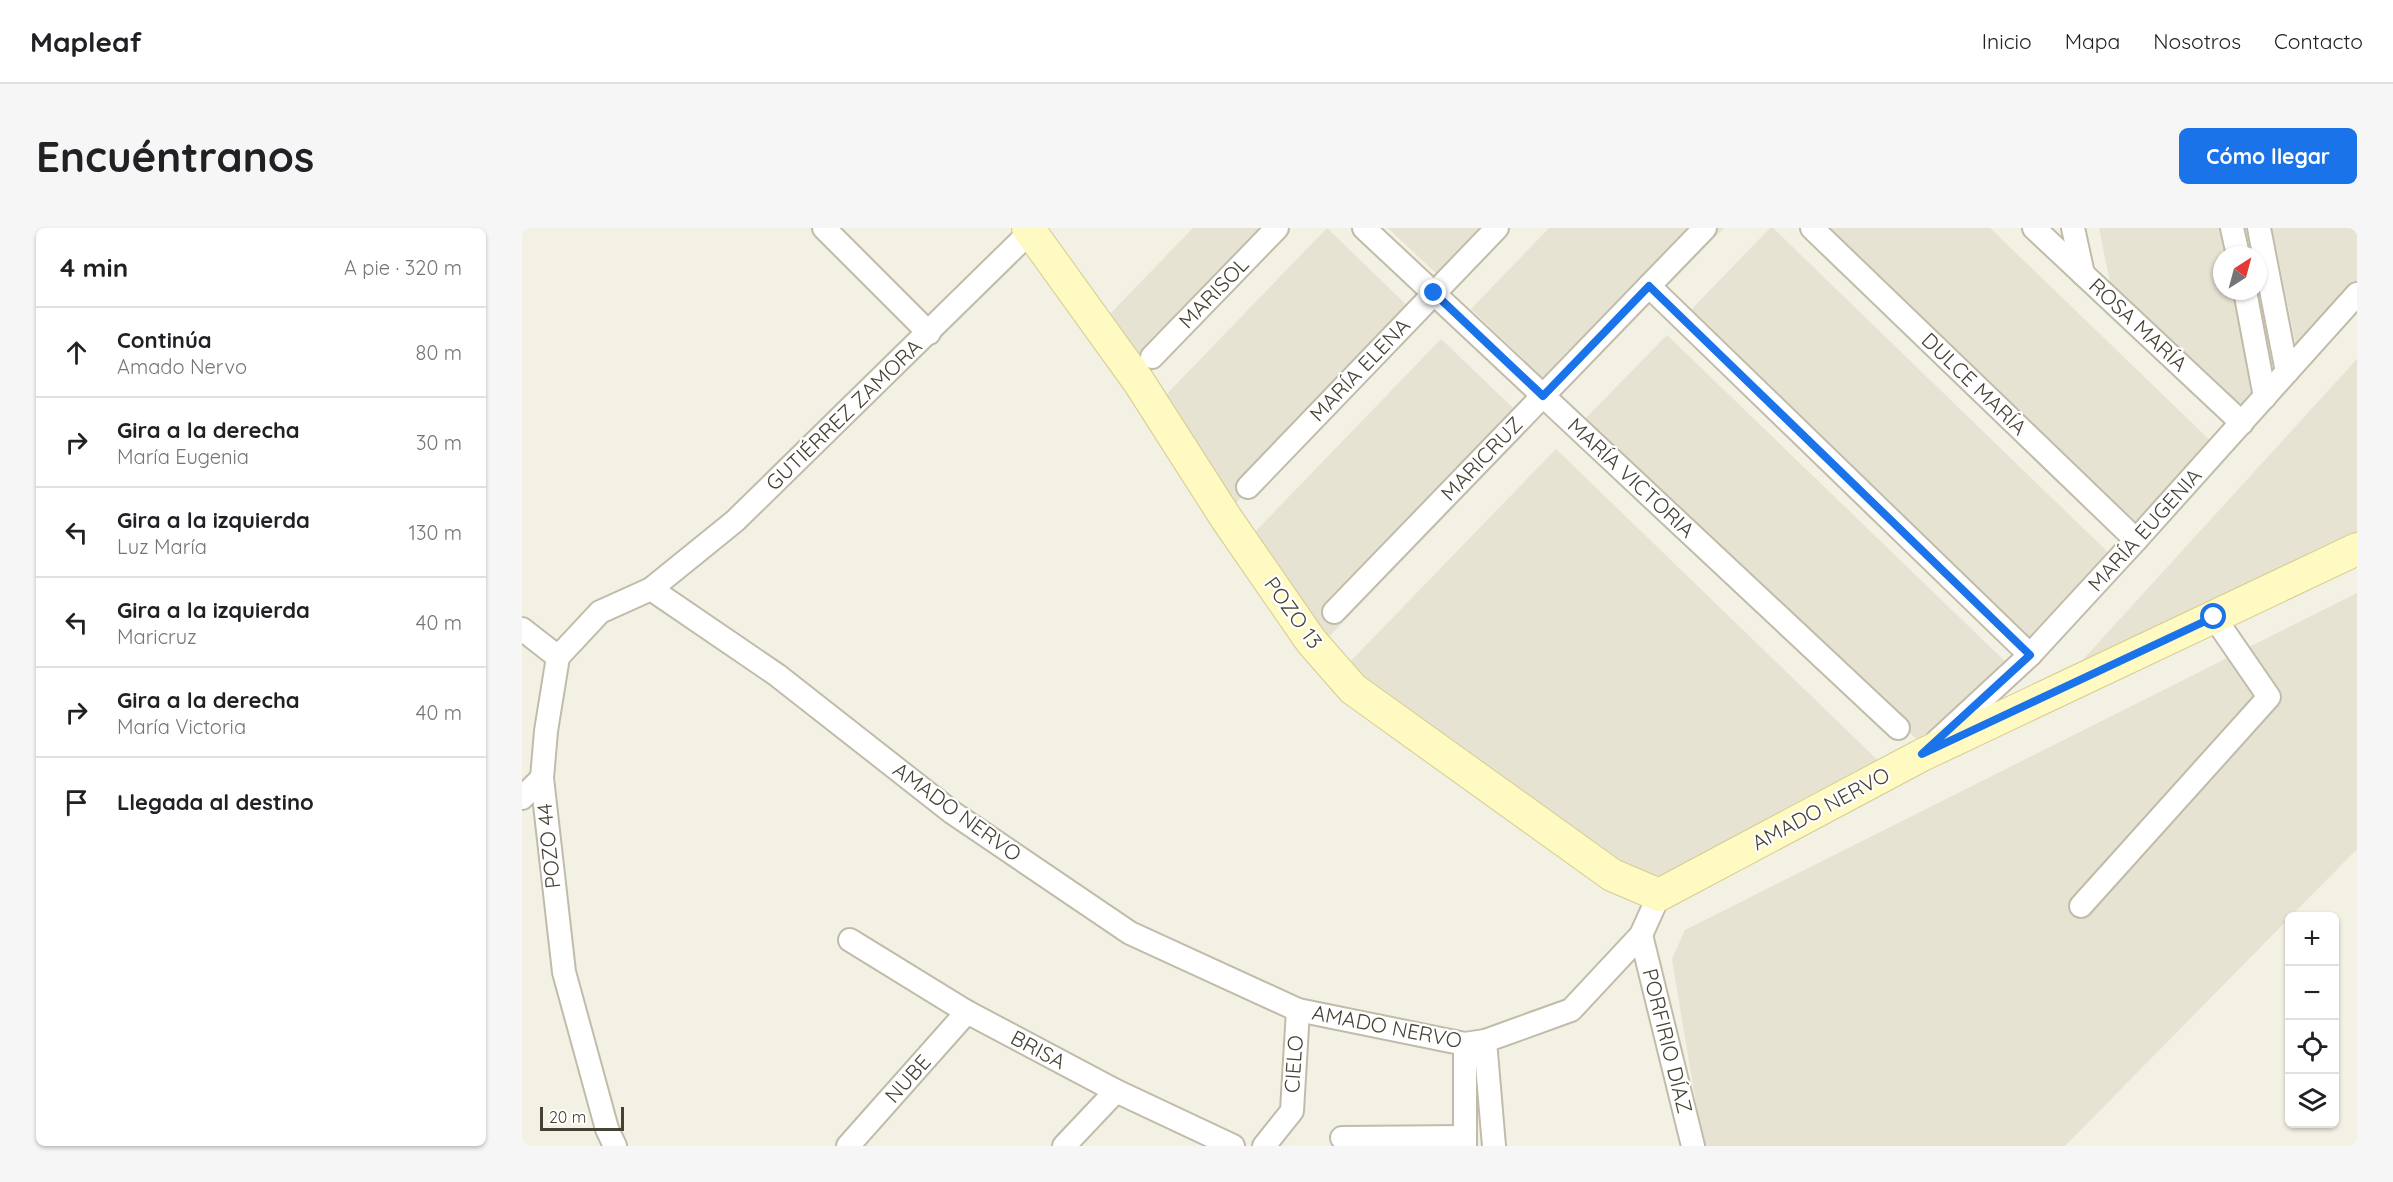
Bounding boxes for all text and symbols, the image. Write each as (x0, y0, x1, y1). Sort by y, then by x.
text: Mapleaf (30, 24, 142, 59)
text: Inicio (1982, 28, 2032, 54)
text: Mapa (2065, 28, 2120, 54)
text: Nosotros (2153, 28, 2241, 54)
text: Contacto (2274, 28, 2363, 54)
button: Cómo llegar (2179, 128, 2357, 184)
text: Encuéntranos (36, 130, 314, 183)
north arrow (2213, 246, 2267, 300)
text: 4 min (60, 251, 128, 284)
street label: MARISOL (1173, 251, 1254, 333)
text: A pie · 320 m (344, 255, 462, 280)
street label: ROSA MARÍA (2084, 272, 2193, 376)
route end (1420, 279, 1446, 305)
street label: MARÍA ELENA (1304, 312, 1415, 426)
text: Continúa (117, 326, 212, 354)
street label: DULCE MARÍA (1917, 327, 2033, 440)
street label: GUTIÉRREZ ZAMORA (760, 333, 927, 496)
icon: ahead (60, 336, 93, 369)
text: 80 m (416, 340, 462, 365)
text: Amado Nervo (117, 354, 247, 379)
street label: MARICRUZ (1435, 411, 1528, 506)
street label: MARÍA VICTORIA (1563, 412, 1700, 543)
text: Gira a la derecha (117, 416, 300, 444)
icon: right (60, 426, 93, 459)
text: 30 m (416, 430, 462, 455)
text: María Eugenia (117, 444, 249, 469)
street label: MARÍA EUGENIA (2082, 462, 2206, 596)
text: Gira a la izquierda (117, 506, 310, 534)
icon: left (60, 516, 93, 549)
text: 130 m (409, 520, 462, 545)
text: Luz María (117, 534, 207, 559)
street label: POZO 13 (1259, 571, 1329, 653)
text: Gira a la izquierda (117, 596, 310, 624)
route start (2200, 603, 2226, 629)
icon: left (60, 606, 93, 639)
text: 40 m (416, 610, 462, 635)
text: Maricruz (117, 624, 197, 649)
text: Gira a la derecha (117, 686, 300, 714)
icon: right (60, 696, 93, 729)
text: 40 m (416, 700, 462, 725)
text: María Victoria (117, 714, 246, 739)
street label: AMADO NERVO (888, 756, 1027, 866)
street label: AMADO NERVO (1747, 761, 1894, 855)
icon: arrive (60, 786, 93, 819)
text: Llegada al destino (117, 788, 314, 816)
street label: POZO 44 (531, 802, 565, 890)
map controls (2285, 912, 2339, 1128)
button: + (2285, 912, 2339, 966)
street label: PORFIRIO DÍAZ (1637, 966, 1699, 1116)
button: − (2285, 966, 2339, 1020)
street label: AMADO NERVO (1310, 999, 1464, 1053)
button: locate (2285, 1020, 2339, 1074)
street label: BRISA (1007, 1024, 1070, 1074)
street label: CIELO (1278, 1034, 1308, 1094)
street label: NUBE (879, 1049, 936, 1108)
button: layers (2285, 1074, 2339, 1128)
scale bar (540, 1104, 624, 1132)
text: 20 m (549, 1107, 586, 1127)

